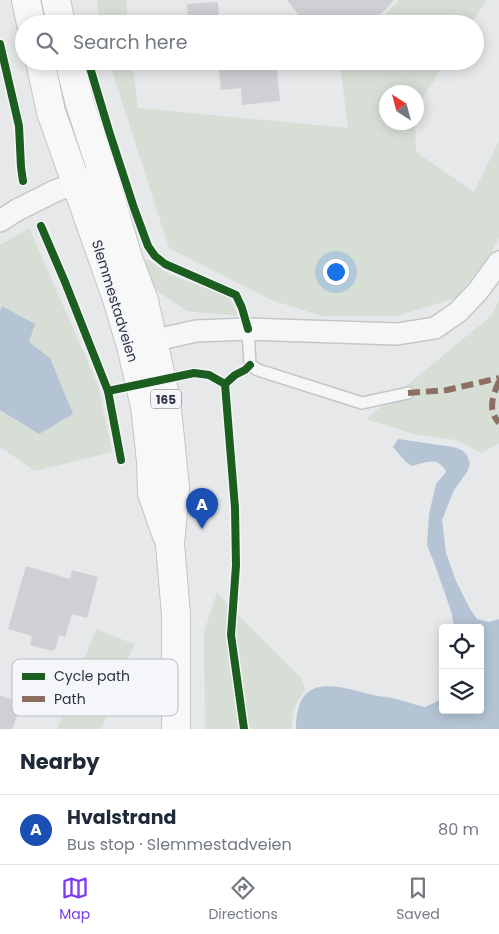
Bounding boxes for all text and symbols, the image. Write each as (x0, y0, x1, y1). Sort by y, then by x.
search box (15, 15, 484, 70)
icon: search (33, 29, 61, 57)
text: Search here (73, 29, 187, 56)
north arrow (379, 85, 424, 130)
street label: Slemmestadveien (87, 237, 143, 365)
your location (323, 259, 349, 285)
road number: 165 (151, 389, 181, 408)
pin: A (186, 488, 218, 529)
map controls (439, 624, 484, 714)
button: locate (439, 624, 484, 669)
legend (12, 659, 178, 716)
text: Cycle path (54, 666, 130, 686)
button: layers (439, 669, 484, 714)
text: Path (54, 689, 86, 709)
text: Nearby (20, 747, 100, 776)
text: Hvalstrand (67, 804, 176, 831)
text: A (30, 818, 42, 841)
text: 80 m (438, 818, 479, 841)
text: Bus stop · Slemmestadveien (67, 833, 292, 856)
tab: Map (59, 874, 90, 925)
tab: Directions (208, 874, 278, 925)
tab: Saved (396, 874, 440, 925)

